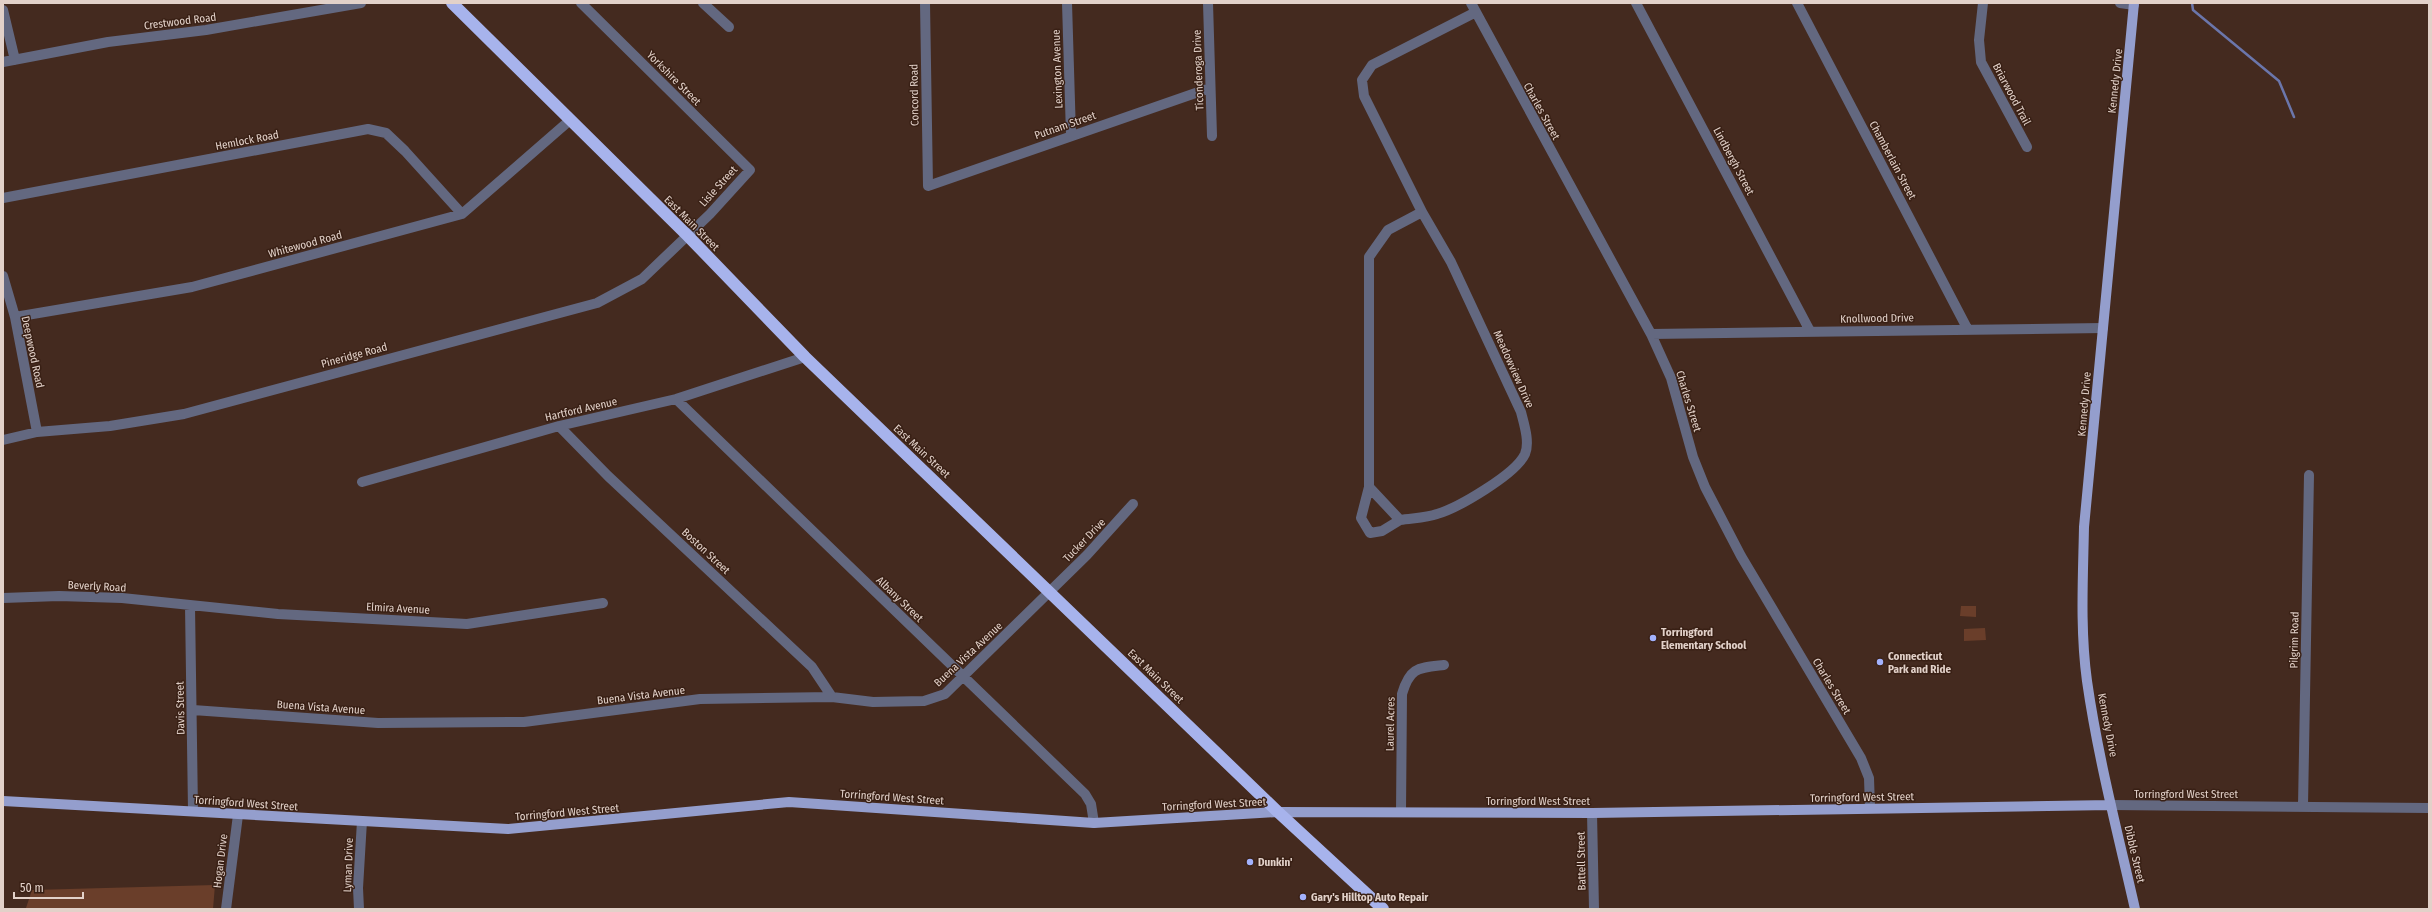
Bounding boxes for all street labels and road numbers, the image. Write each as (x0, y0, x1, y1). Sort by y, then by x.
street label: Crestwood Road (143, 11, 217, 32)
street label: Lexington Avenue (1050, 29, 1065, 109)
street label: Ticonderoga Drive (1191, 29, 1206, 111)
street label: Kennedy Drive (2106, 48, 2125, 114)
street label: Yorkshire Street (644, 49, 704, 108)
street label: Briarwood Trail (1990, 61, 2033, 128)
street label: Concord Road (907, 64, 922, 126)
street label: Charles Street (1521, 80, 1563, 142)
street label: Putnam Street (1033, 109, 1098, 142)
street label: Chamberlain Street (1866, 119, 1919, 202)
street label: Lindbergh Street (1710, 125, 1757, 198)
street label: Hemlock Road (214, 128, 280, 153)
street label: Lisle Street (697, 163, 740, 209)
street label: East Main Street (661, 193, 722, 254)
street label: Whitewood Road (267, 228, 343, 261)
street label: Knollwood Drive (1840, 311, 1914, 326)
street label: Deepwood Road (19, 315, 46, 389)
street label: Meadowview Drive (1491, 328, 1536, 410)
street label: Pineridge Road (320, 340, 389, 371)
street label: Charles Street (1673, 369, 1704, 434)
street label: Kennedy Drive (2075, 371, 2094, 437)
street label: Hartford Avenue (544, 395, 618, 424)
street label: East Main Street (891, 422, 953, 481)
street label: Tucker Drive (1060, 516, 1108, 565)
street label: Boston Street (679, 526, 733, 577)
street label: Albany Street (874, 574, 926, 625)
street label: Beverly Road (67, 578, 127, 595)
street label: Elmira Avenue (366, 600, 430, 617)
street label: Pilgrim Road (2288, 611, 2301, 669)
street label: Buena Vista Avenue (932, 619, 1005, 689)
street label: East Main Street (1125, 646, 1187, 707)
street label: Charles Street (1810, 656, 1854, 717)
street label: Davis Street (174, 681, 187, 735)
street label: Buena Vista Avenue (596, 684, 686, 707)
street label: Kennedy Drive (2095, 692, 2120, 758)
street label: Laurel Acres (1384, 696, 1397, 751)
street label: Buena Vista Avenue (276, 698, 366, 717)
street label: Torringford West Street (840, 787, 945, 808)
street label: Torringford West Street (2134, 788, 2239, 801)
street label: Torringford West Street (1810, 790, 1915, 805)
street label: Torringford West Street (194, 793, 299, 814)
street label: Torringford West Street (1162, 795, 1267, 814)
street label: Torringford West Street (1486, 795, 1591, 808)
street label: Torringford West Street (515, 801, 620, 824)
street label: Dibble Street (2122, 824, 2148, 885)
street label: Battell Street (1574, 831, 1589, 891)
street label: Hogan Drive (211, 833, 230, 889)
street label: Lyman Drive (341, 838, 356, 893)

